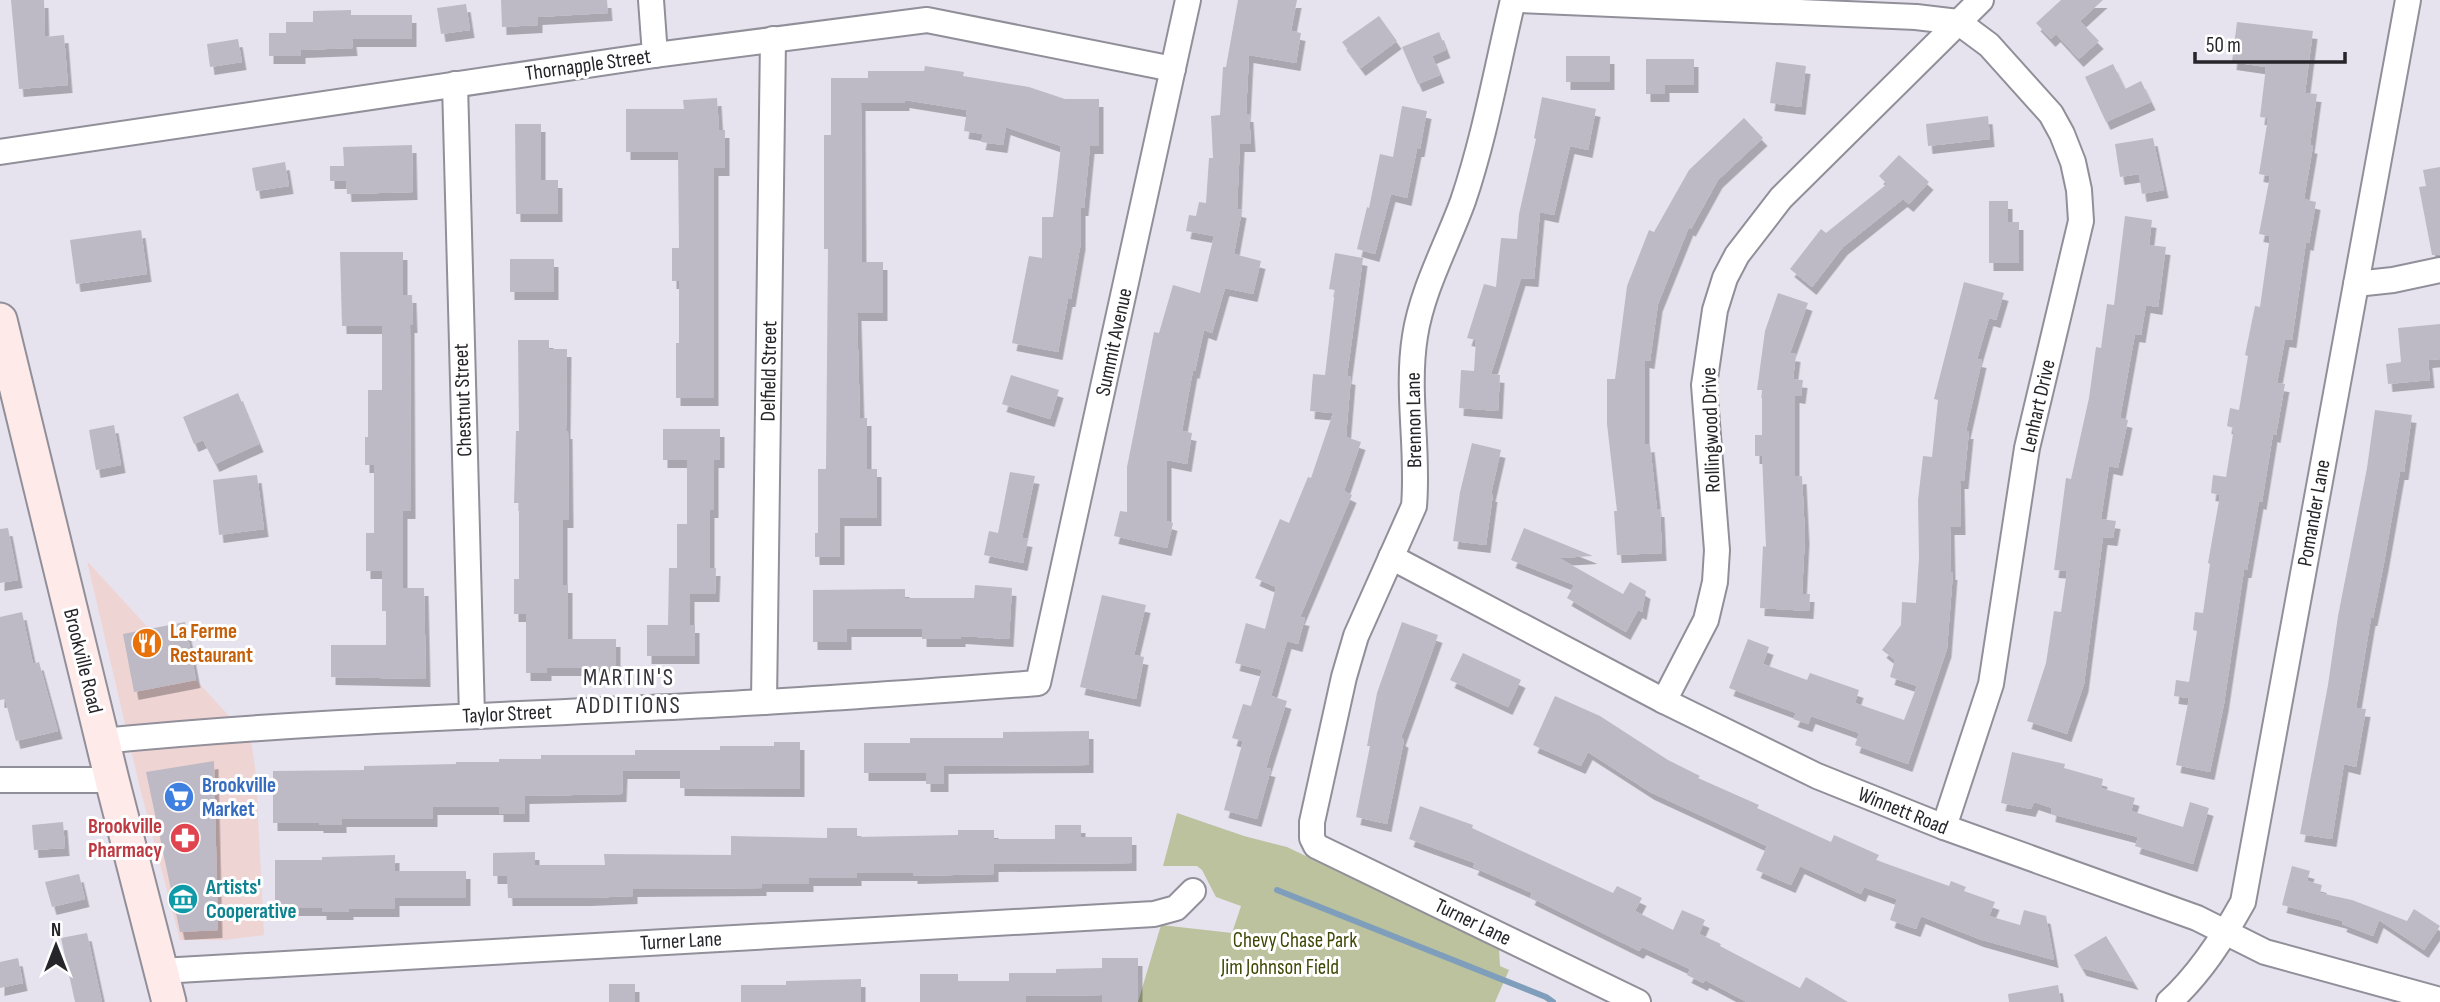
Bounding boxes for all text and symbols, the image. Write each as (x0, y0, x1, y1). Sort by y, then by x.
scale bar (2195, 21, 2346, 65)
text: 50 m (2206, 33, 2241, 58)
street label: Thornapple Street (524, 44, 652, 86)
street label: Summit Avenue (1090, 286, 1138, 398)
street label: Delfield Street (756, 320, 782, 422)
street label: Chestnut Street (449, 343, 477, 457)
street label: Lenhart Drive (2015, 357, 2061, 455)
street label: Rollingwood Drive (1696, 367, 1726, 493)
street label: Brennon Lane (1401, 372, 1427, 468)
street label: Pomander Lane (2292, 458, 2336, 568)
street label: Brookville Road (58, 606, 108, 716)
place label: La Ferme Restaurant (170, 619, 253, 668)
restaurant icon: La Ferme Restaurant (130, 626, 164, 660)
district label: MARTIN'S ADDITIONS (575, 663, 682, 720)
street label: Taylor Street (462, 699, 552, 729)
place label: Brookville Market (202, 773, 276, 822)
supermarket icon: Brookville Market (162, 780, 196, 814)
street label: Winnett Road (1854, 782, 1952, 840)
place label: Brookville Pharmacy (88, 814, 162, 863)
pharmacy icon: Brookville Pharmacy (168, 821, 202, 855)
place label: Artists' Cooperative (205, 875, 297, 924)
museum icon: Artists' Cooperative (166, 882, 200, 916)
street label: Turner Lane (1431, 893, 1515, 951)
north arrow (21, 911, 91, 981)
text: N (51, 919, 61, 942)
street label: Turner Lane (639, 926, 723, 956)
park label: Chevy Chase Park (1233, 928, 1357, 953)
park label: Jim Johnson Field (1220, 955, 1339, 980)

